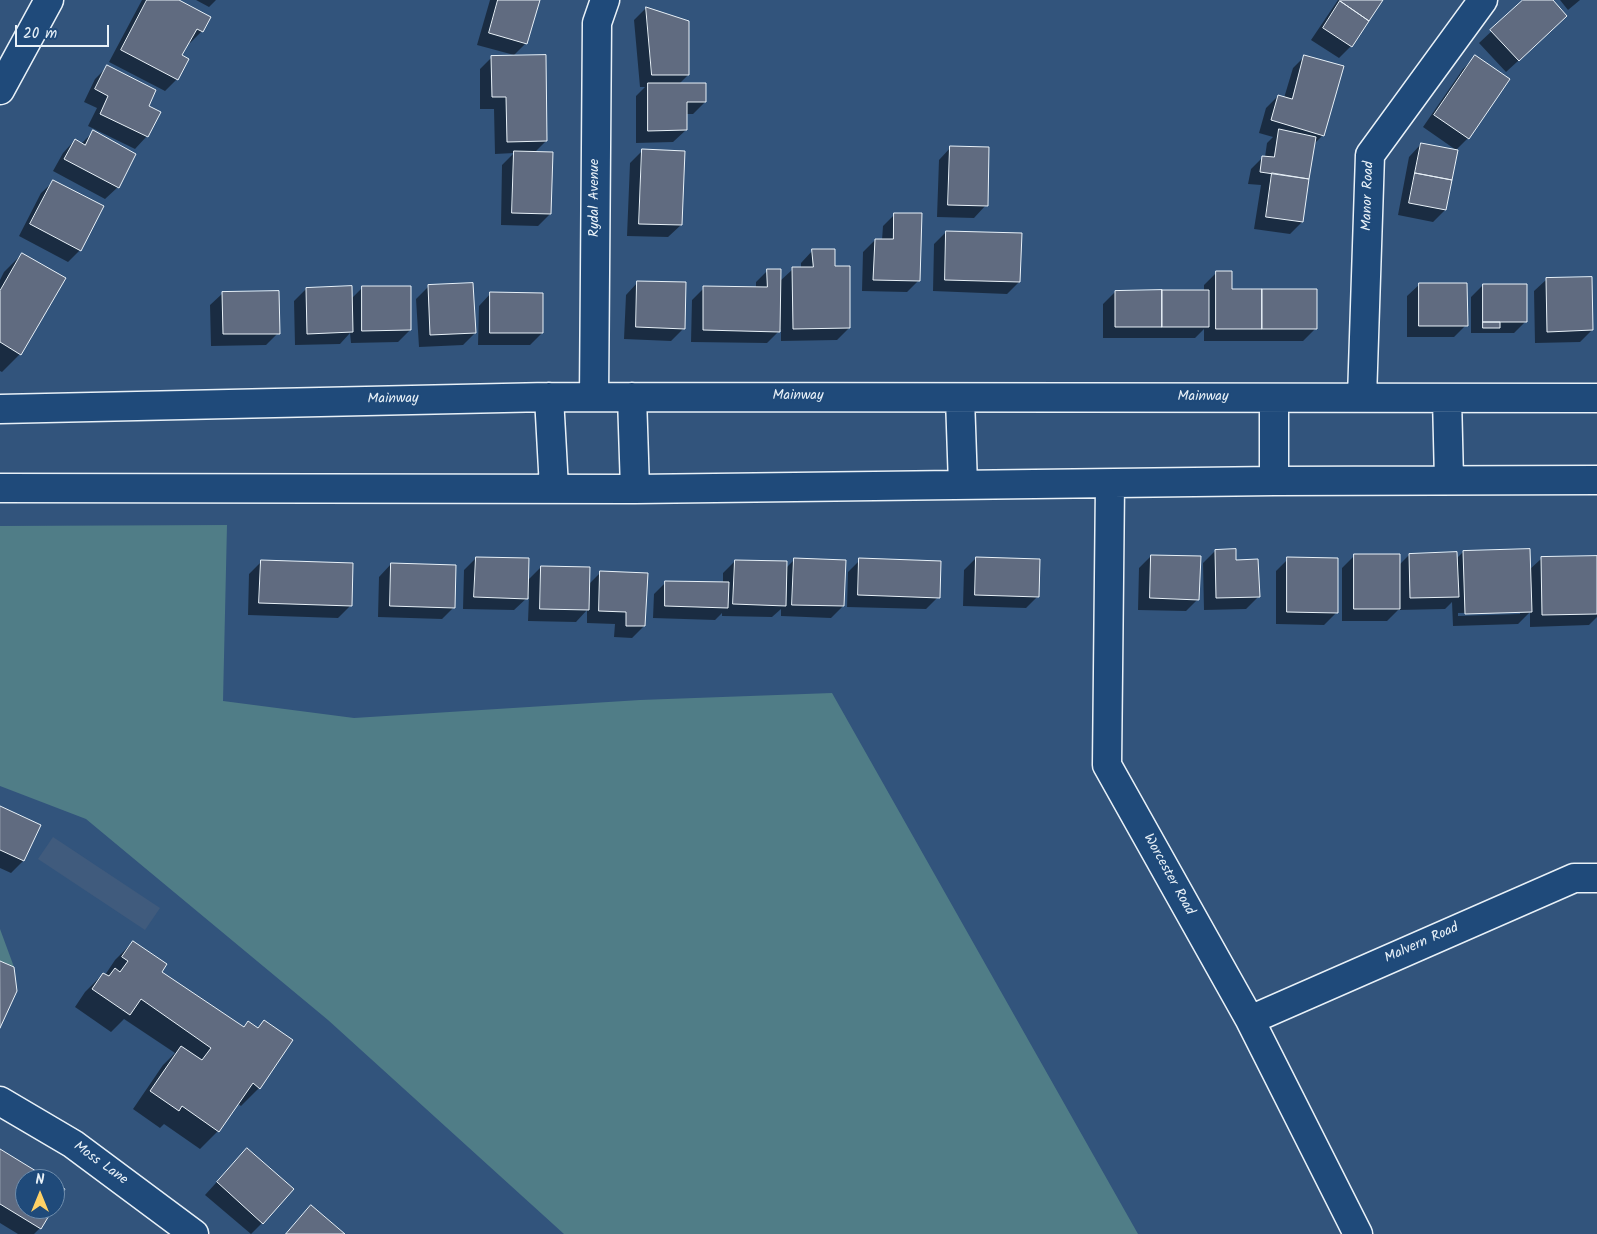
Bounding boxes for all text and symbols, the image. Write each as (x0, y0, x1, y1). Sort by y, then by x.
scale bar (18, 15, 111, 47)
text: 20 m (23, 22, 57, 46)
street label: Rydal Avenue (588, 159, 604, 237)
street label: Manor Road (1359, 161, 1379, 231)
street label: Mainway (773, 389, 823, 405)
street label: Mainway (1178, 390, 1228, 406)
street label: Mainway (367, 391, 419, 409)
street label: Worcester Road (1139, 831, 1197, 919)
street label: Malvern Road (1382, 920, 1462, 968)
street label: Moss Lane (70, 1139, 130, 1189)
north arrow (15, 1169, 65, 1219)
text: N (36, 1169, 44, 1191)

